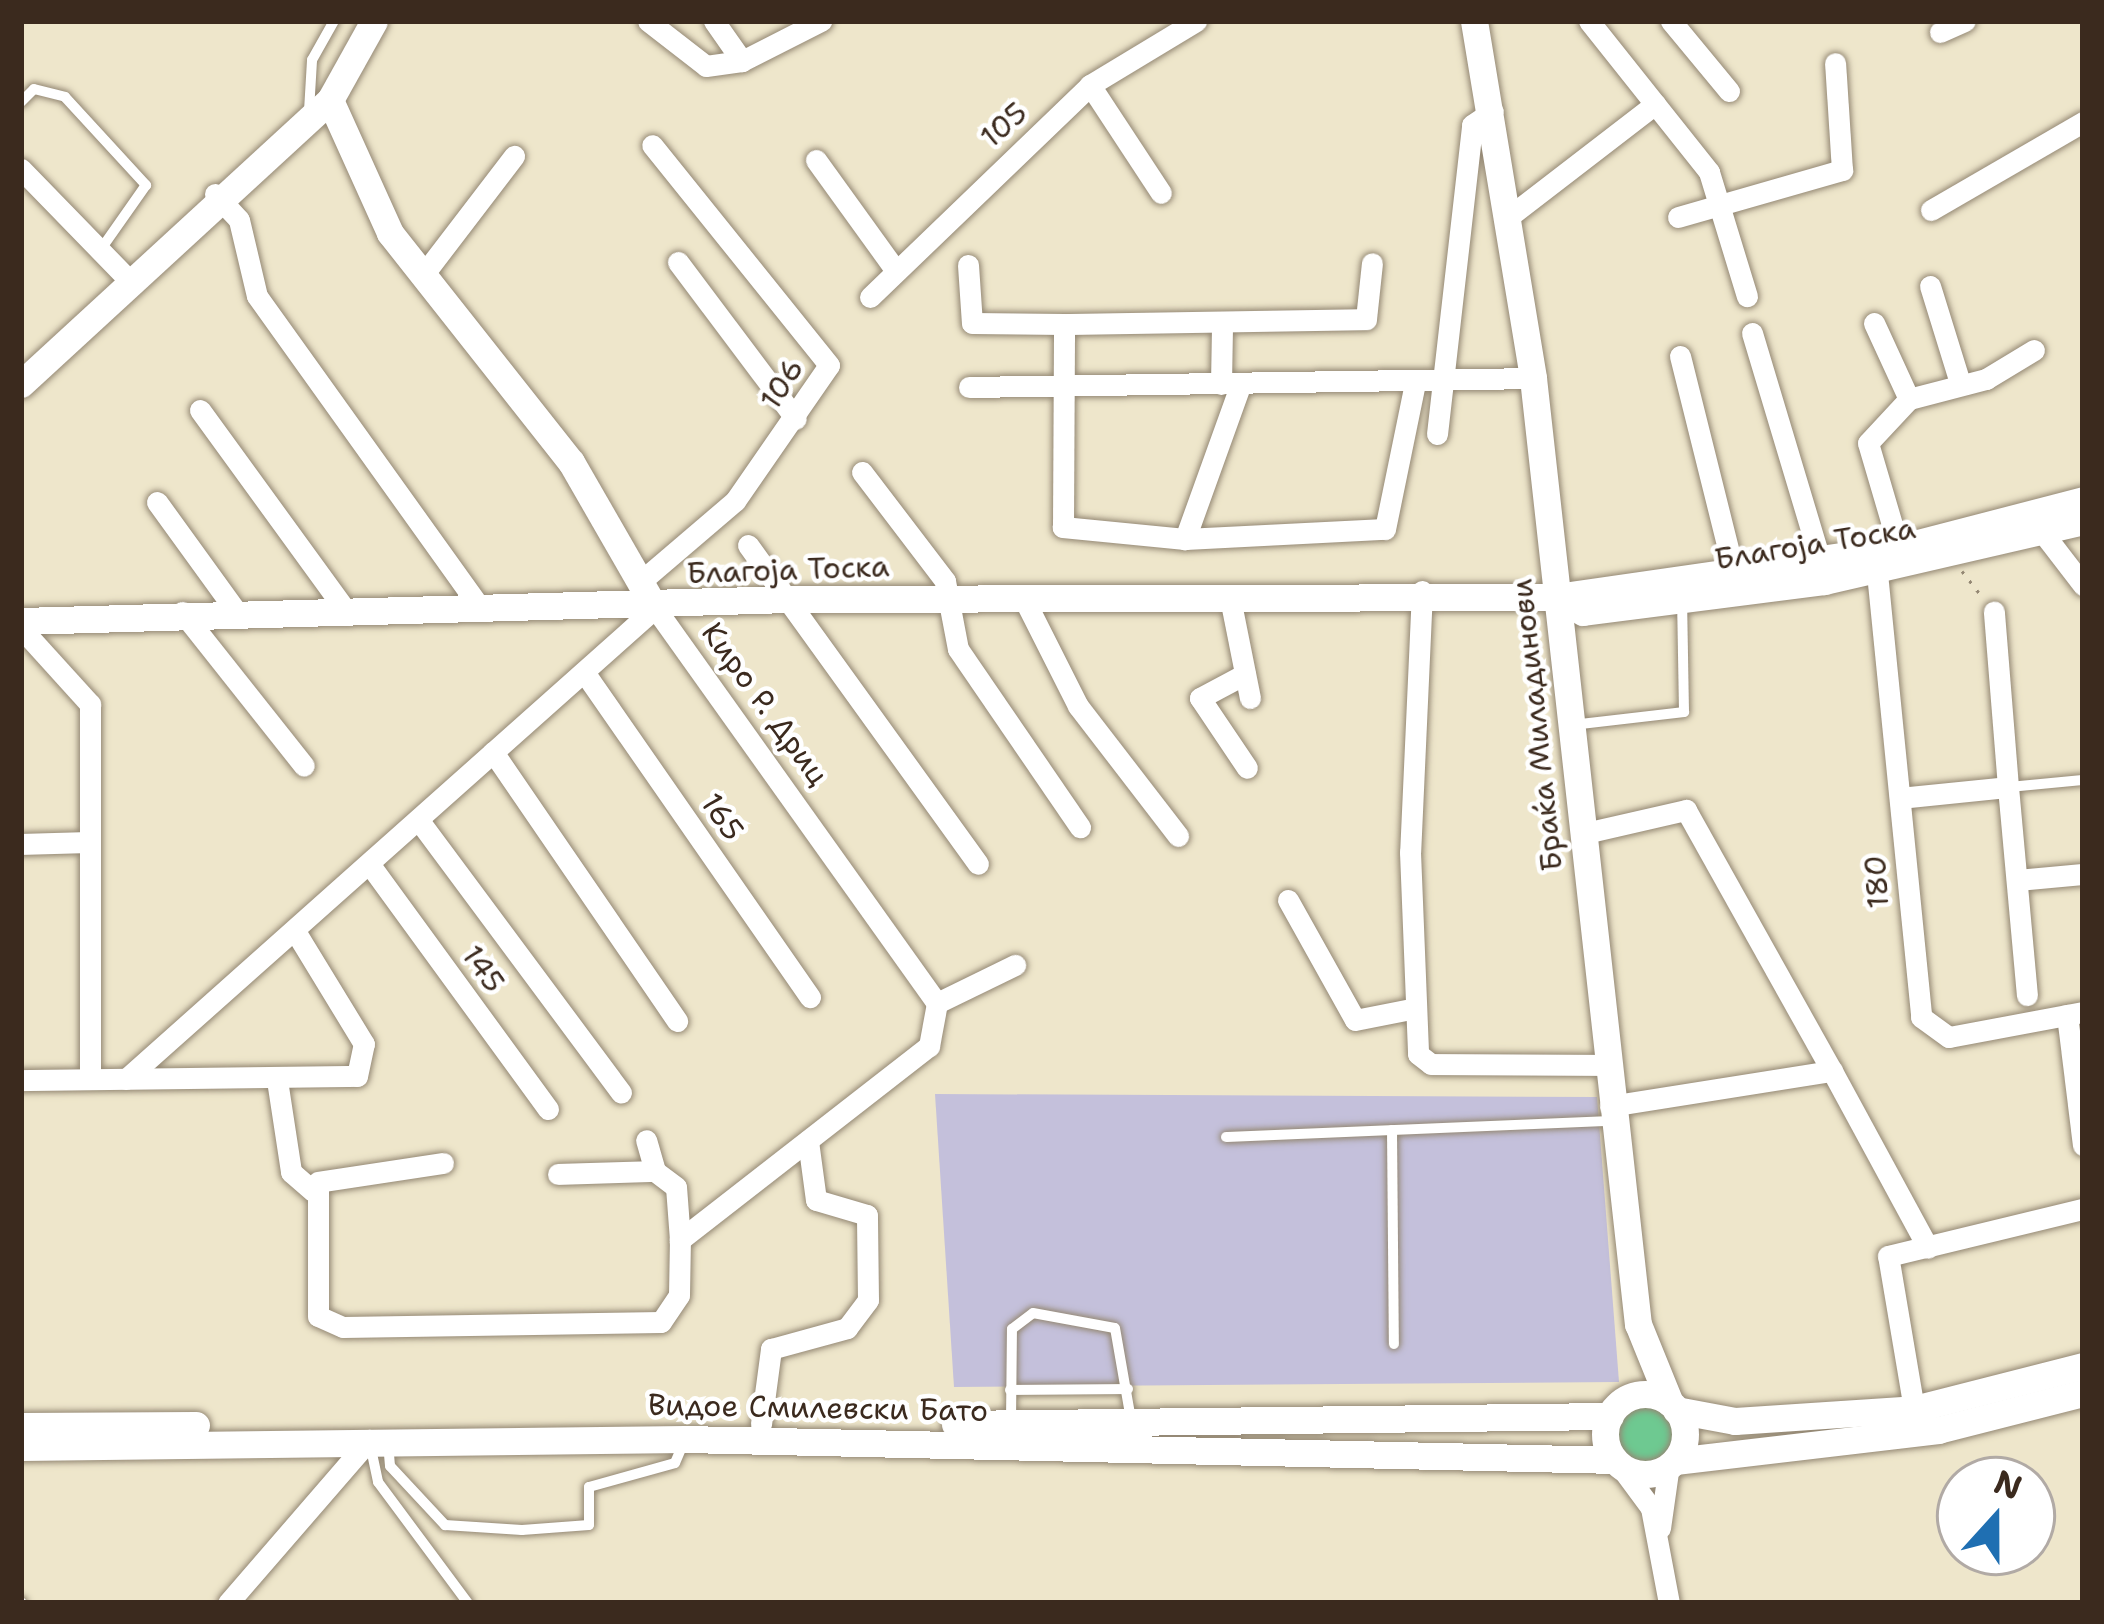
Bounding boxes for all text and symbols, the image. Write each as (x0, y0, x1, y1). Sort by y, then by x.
street label: 105 (973, 95, 1035, 155)
street label: 106 (753, 352, 811, 416)
street label: Благоја Тоска (1712, 510, 1918, 578)
street label: Благоја Тоска (686, 548, 890, 592)
street label: Браќа Миладинови (1504, 577, 1570, 873)
street label: Киро Р. Дриц (694, 616, 836, 792)
street label: 165 (693, 786, 751, 848)
street label: 180 (1857, 854, 1897, 910)
street label: 145 (454, 938, 512, 1000)
street label: Видое Смилевски Бато (647, 1387, 989, 1429)
north arrow (1936, 1456, 2056, 1576)
text: N (1988, 1459, 2028, 1510)

